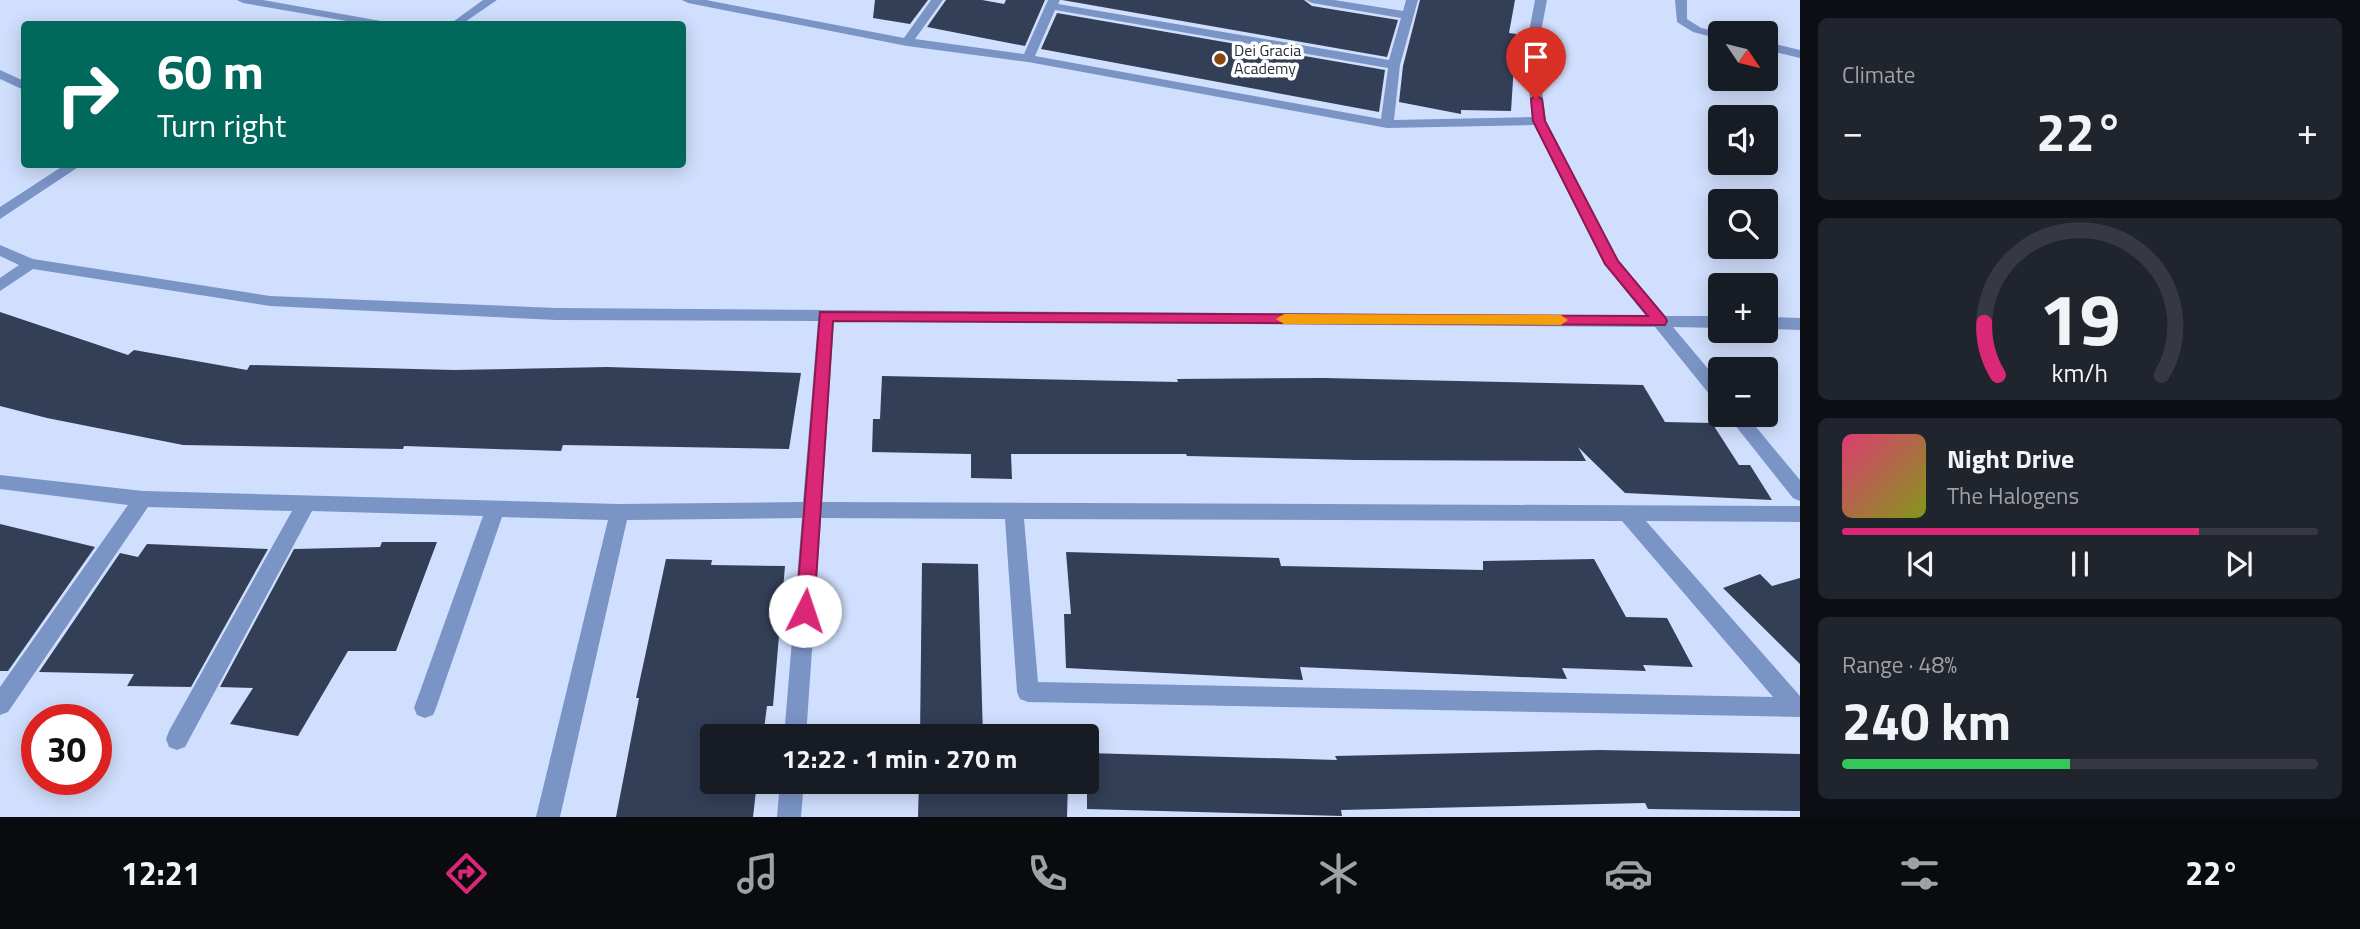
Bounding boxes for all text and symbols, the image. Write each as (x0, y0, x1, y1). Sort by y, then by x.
north arrow (1708, 21, 1778, 91)
map controls (1708, 21, 1778, 427)
pin (1506, 27, 1566, 99)
text: 60 m (157, 33, 264, 108)
place label: Dei Gracia Academy (1234, 38, 1301, 80)
icon: arrive (1517, 38, 1555, 76)
icon: right (42, 49, 133, 140)
marker: Dei Gracia Academy (1212, 51, 1228, 67)
text: Climate (1842, 57, 1915, 92)
text: 22° (2036, 92, 2124, 171)
text: Turn right (157, 101, 286, 149)
text: − (1842, 102, 1863, 160)
text: + (2297, 102, 2318, 160)
button: sound (1708, 105, 1778, 175)
button: search (1708, 189, 1778, 259)
text: 19 (2039, 263, 2121, 373)
button: + (1708, 273, 1778, 343)
text: km/h (2052, 353, 2108, 391)
button: − (1708, 357, 1778, 427)
text: Night Drive (1947, 439, 2074, 478)
text: The Halogens (1947, 478, 2079, 513)
icon: previous (1902, 545, 1940, 583)
icon: pause (2061, 545, 2099, 583)
icon: next (2220, 545, 2258, 583)
position arrow (768, 574, 842, 648)
text: Range · 48% (1842, 647, 1957, 682)
text: 240 km (1842, 681, 2011, 760)
speed limit sign: 30 (21, 704, 112, 795)
text: 12:22 · 1 min · 270 m (782, 739, 1017, 778)
text: 12:21 (121, 849, 201, 897)
icon: directions (442, 849, 491, 898)
icon: music (733, 849, 782, 898)
icon: phone (1023, 849, 1072, 898)
icon: climate (1314, 849, 1363, 898)
icon: car (1604, 849, 1653, 898)
icon: filters (1895, 849, 1944, 898)
text: 22° (2185, 849, 2239, 897)

